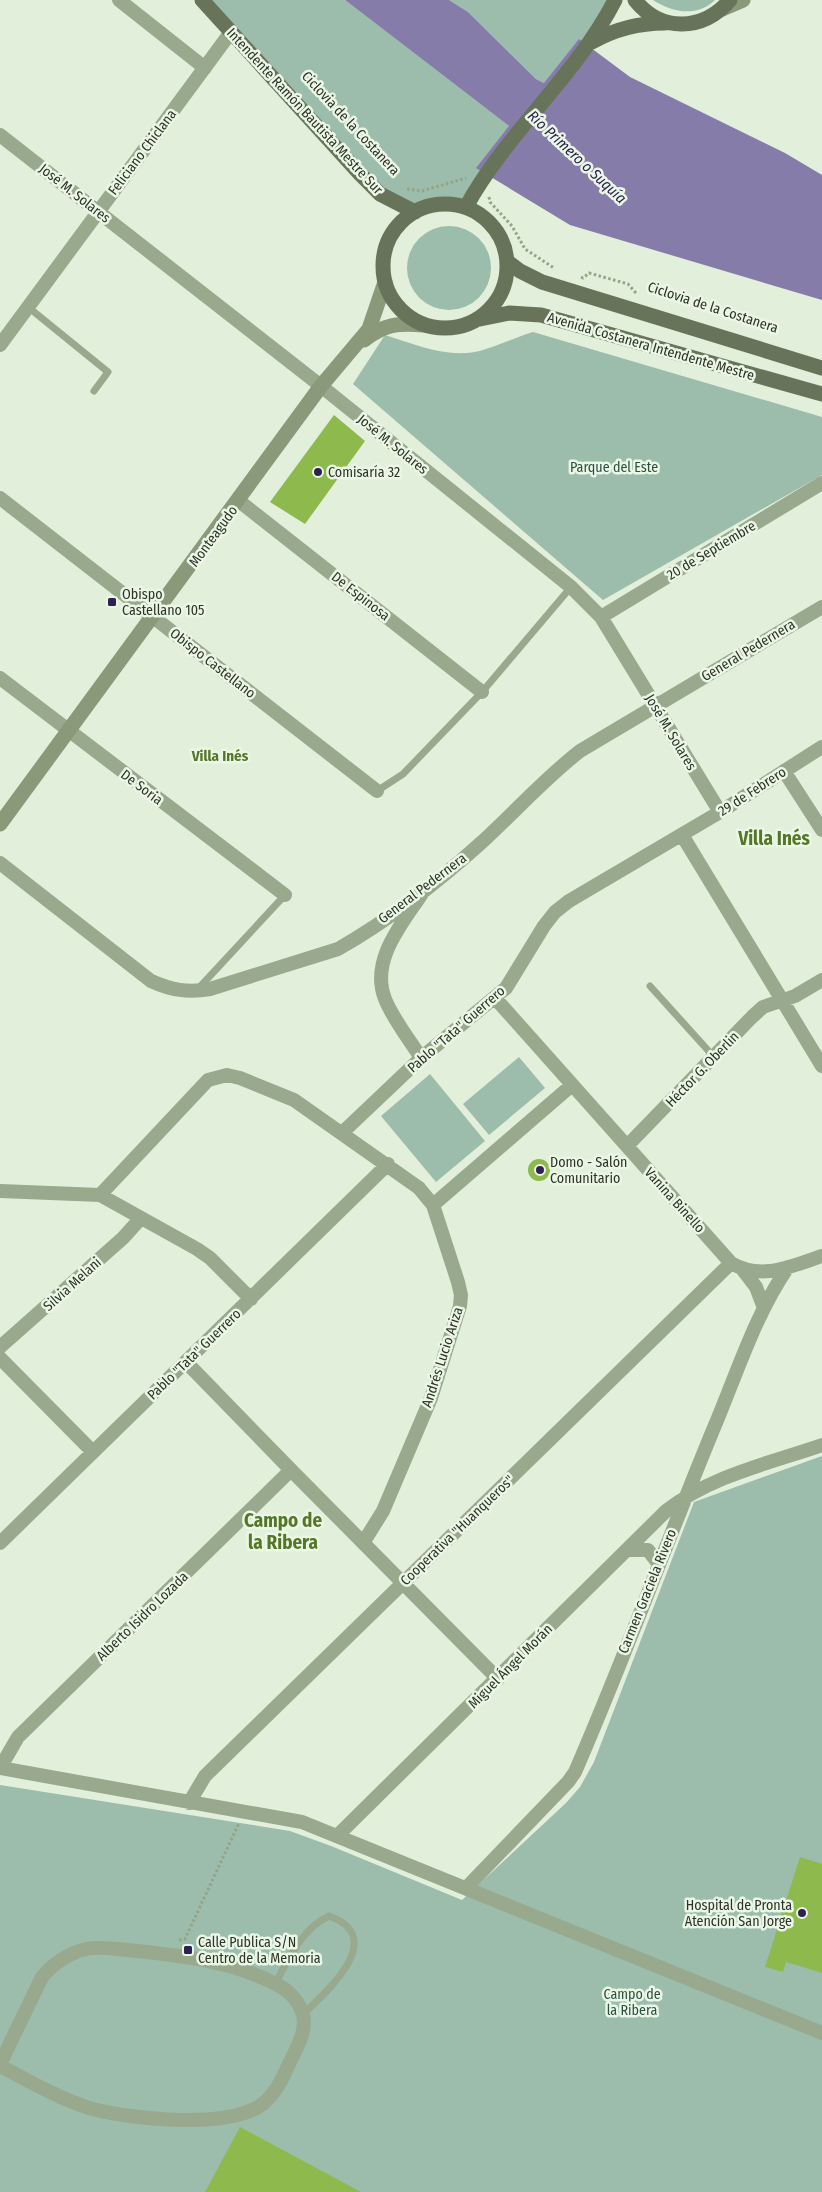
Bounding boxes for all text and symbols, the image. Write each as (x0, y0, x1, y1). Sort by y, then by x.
street label: Intendente Ramón Bautista Mestre Sur (223, 25, 386, 198)
street label: Ciclovia de la Costanera (298, 68, 403, 179)
street label: Feliciano Chiclana (105, 106, 180, 198)
water label: Río Primero o Suquía (524, 107, 630, 207)
street label: José M. Solares (36, 160, 114, 227)
street label: Ciclovia de la Costanera (646, 278, 780, 337)
street label: Avenida Costanera Intendente Mestre (545, 309, 756, 384)
street label: José M. Solares (354, 411, 431, 478)
park label: Parque del Este (570, 459, 658, 476)
place label: Comisaría 32 (328, 464, 400, 481)
marker: Comisaría 32 (312, 466, 324, 478)
street label: Monteagudo (186, 502, 241, 570)
street label: 20 de Septiembre (664, 517, 759, 584)
street label: De Espinosa (328, 568, 393, 624)
place label: Obispo Castellano 105 (122, 586, 204, 619)
marker: Obispo Castellano 105 (106, 596, 118, 608)
street label: General Pedernera (698, 616, 798, 685)
street label: Obispo Castellano (167, 625, 259, 702)
street label: José M. Solares (641, 691, 700, 773)
district label: Villa Inés (191, 747, 249, 765)
street label: 29 de Febrero (715, 763, 789, 820)
street label: De Soria (117, 766, 166, 809)
district label: Villa Inés (737, 827, 810, 850)
street label: General Pedernera (375, 850, 470, 927)
street label: Pablo "Tata" Guerrero (404, 982, 508, 1076)
street label: Héctor G. Oberlin (662, 1028, 743, 1111)
place label: Domo - Salón Comunitario (550, 1154, 627, 1187)
marker: Domo - Salón Comunitario (534, 1164, 546, 1176)
street label: Vanina Binello (641, 1164, 708, 1237)
street label: Silvia Melani (40, 1254, 105, 1315)
street label: Pablo "Tata" Guerrero (144, 1305, 245, 1403)
street label: Andrés Lucio Ariza (418, 1305, 467, 1409)
street label: Cooperativa "Huanqueros" (397, 1472, 518, 1589)
district label: Campo de la Ribera (244, 1509, 322, 1554)
street label: Carmen Graciela Rivero (615, 1526, 680, 1656)
street label: Alberto Isidro Lozada (93, 1568, 192, 1664)
street label: Miguel Ángel Morán (464, 1620, 556, 1712)
place label: Hospital de Pronta Atención San Jorge (685, 1897, 792, 1930)
marker: Hospital de Pronta Atención San Jorge (796, 1907, 808, 1919)
place label: Calle Publica S/N Centro de la Memoria (198, 1934, 321, 1967)
marker: Calle Publica S/N Centro de la Memoria (182, 1944, 194, 1956)
park label: Campo de la Ribera (603, 1986, 661, 2019)

